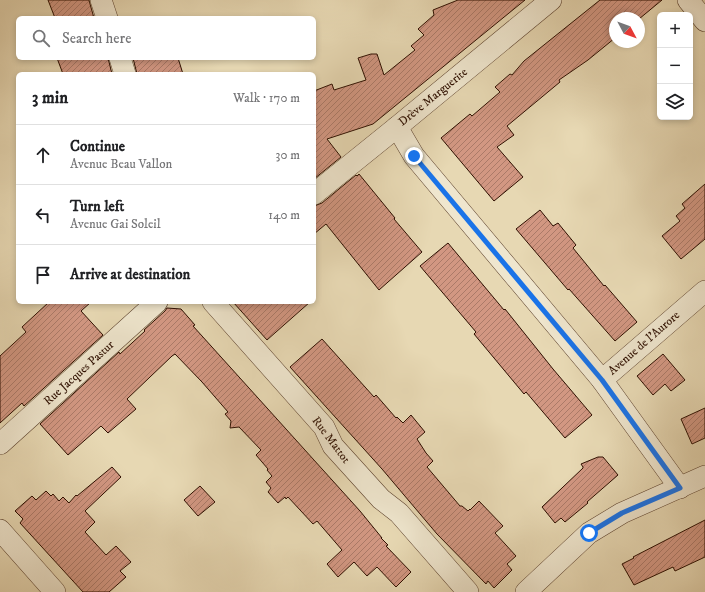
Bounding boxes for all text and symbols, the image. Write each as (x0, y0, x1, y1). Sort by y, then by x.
north arrow (609, 12, 645, 48)
map controls (657, 12, 693, 120)
button: + (657, 12, 693, 48)
search box (16, 16, 316, 60)
icon: search (30, 27, 52, 49)
text: Search here (62, 29, 131, 48)
button: − (657, 48, 693, 84)
street label: Drève Marguerite (395, 65, 471, 129)
button: layers (657, 84, 693, 120)
text: 3 min (32, 87, 68, 109)
text: Walk · 170 m (233, 90, 300, 106)
text: Continue (70, 137, 125, 156)
icon: ahead (32, 144, 54, 166)
text: 30 m (276, 147, 300, 163)
route end (405, 147, 423, 165)
text: Avenue Beau Vallon (70, 156, 172, 172)
text: Turn left (70, 197, 124, 216)
icon: left (32, 204, 54, 226)
text: 140 m (268, 207, 300, 223)
text: Avenue Gai Soleil (70, 216, 161, 232)
icon: arrive (32, 264, 54, 286)
text: Arrive at destination (70, 265, 190, 284)
street label: Avenue de l'Aurore (605, 308, 683, 378)
street label: Rue Jacques Pastur (41, 337, 118, 409)
street label: Rue Mattot (309, 414, 354, 467)
route start (580, 524, 598, 542)

